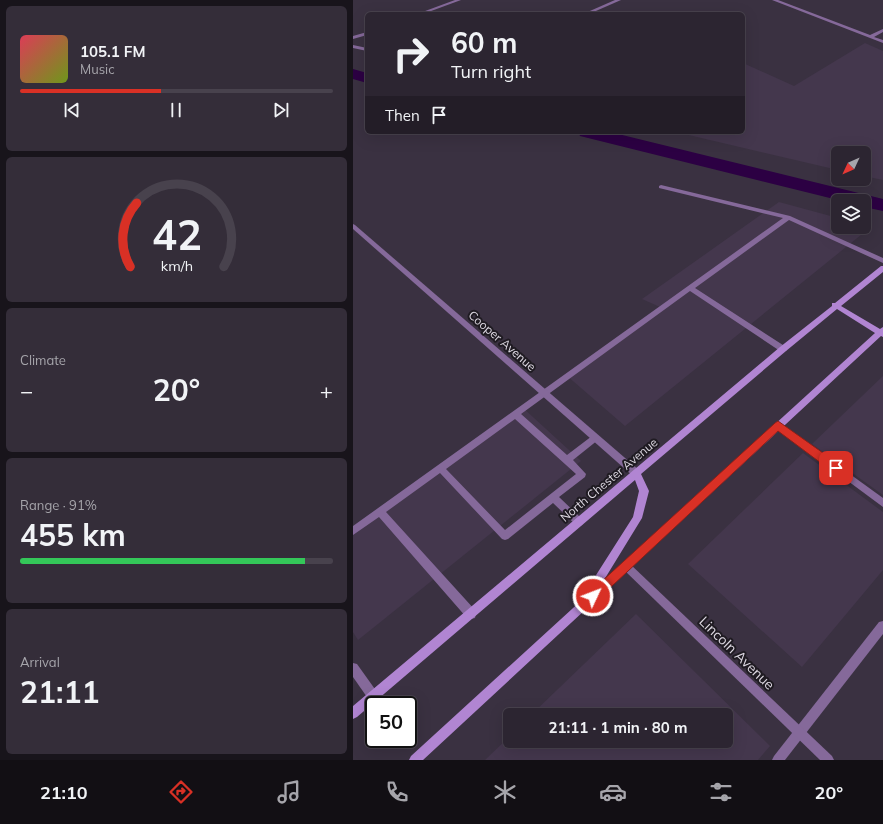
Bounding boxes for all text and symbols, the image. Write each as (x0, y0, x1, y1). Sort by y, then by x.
text: 60 m (451, 25, 517, 60)
icon: right (385, 28, 437, 80)
text: 105.1 FM (80, 42, 145, 61)
text: Turn right (451, 60, 531, 83)
text: Music (80, 61, 115, 77)
icon: previous (61, 99, 83, 121)
icon: pause (165, 99, 187, 121)
icon: next (270, 99, 292, 121)
icon: arrive (428, 104, 450, 126)
text: Then (385, 106, 420, 125)
north arrow (831, 146, 871, 186)
map controls (831, 146, 871, 234)
button: layers (831, 194, 871, 234)
text: 42 (152, 208, 201, 260)
text: km/h (160, 257, 193, 275)
street label: Cooper Avenue (466, 307, 539, 374)
text: Climate (20, 352, 66, 368)
text: 20° (153, 371, 200, 409)
text: − (20, 377, 33, 405)
text: + (320, 377, 333, 405)
street label: North Chester Avenue (557, 435, 660, 525)
pin (819, 451, 853, 485)
icon: arrive (825, 457, 847, 479)
text: Range · 91% (20, 497, 97, 513)
text: 455 km (20, 516, 126, 554)
position arrow (572, 575, 614, 617)
street label: Lincoln Avenue (696, 613, 778, 693)
text: Arrival (20, 654, 60, 670)
text: 21:11 (20, 673, 99, 711)
speed limit sign: 50 (365, 696, 417, 748)
text: 21:11 · 1 min · 80 m (549, 718, 687, 737)
icon: directions (167, 778, 195, 806)
icon: music (275, 778, 303, 806)
icon: phone (383, 778, 411, 806)
icon: climate (491, 778, 519, 806)
icon: car (599, 778, 627, 806)
icon: filters (707, 778, 735, 806)
text: 21:10 (40, 781, 88, 804)
text: 20° (815, 781, 843, 804)

